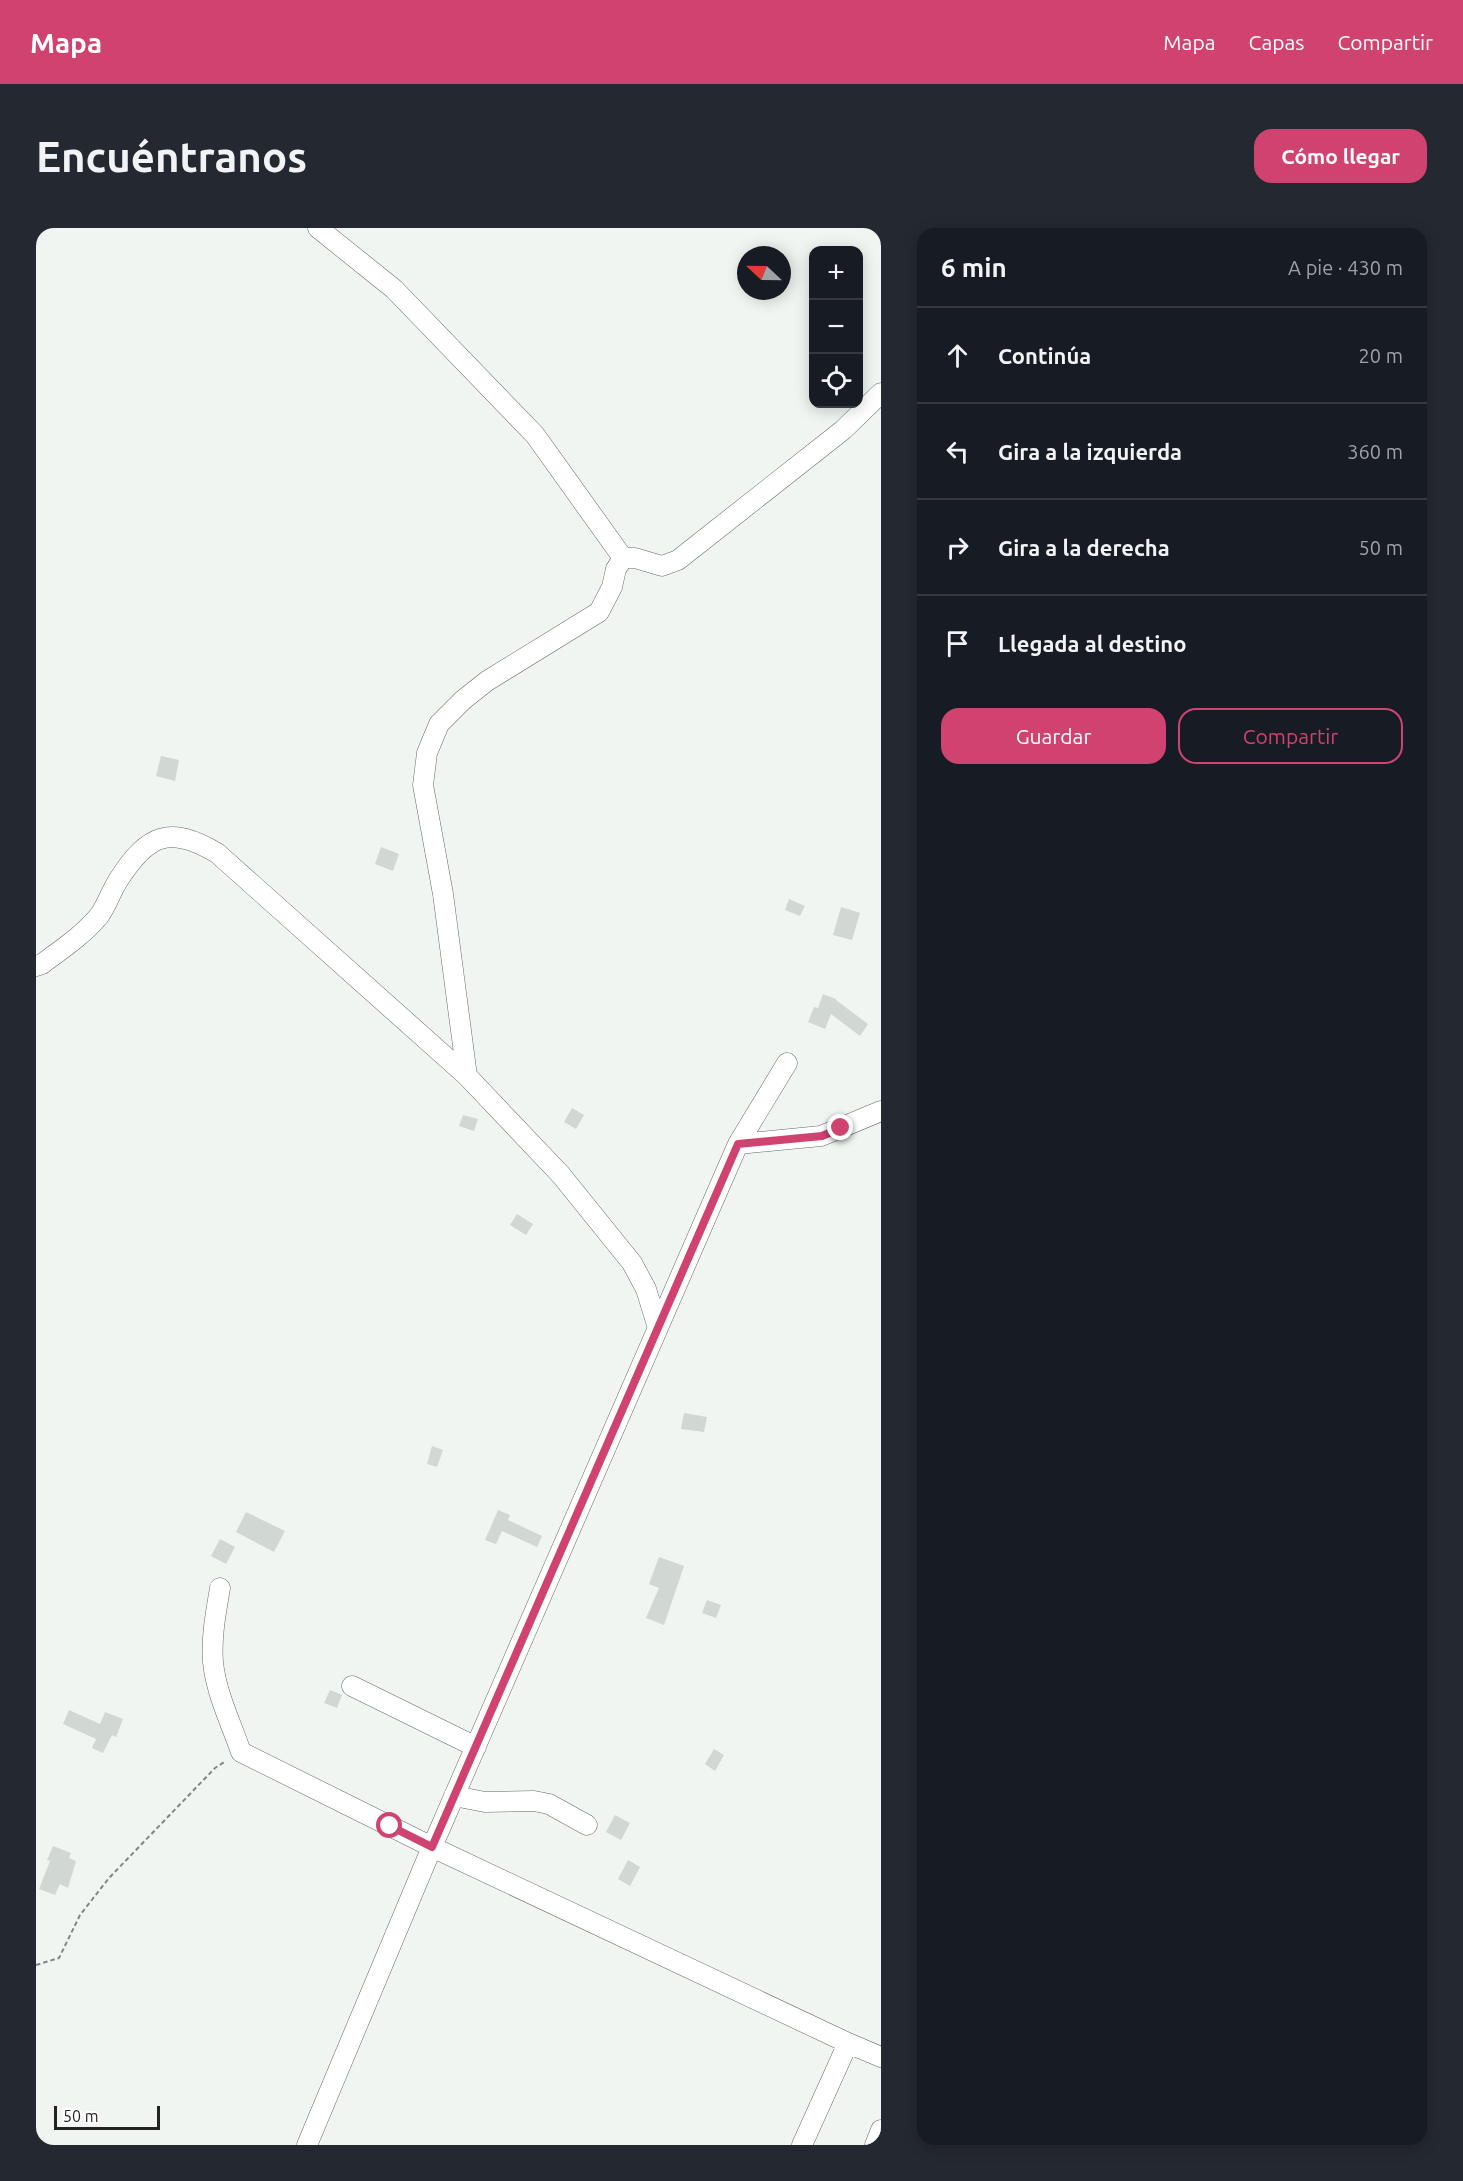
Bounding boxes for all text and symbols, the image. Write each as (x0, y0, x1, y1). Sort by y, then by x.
text: Mapa (30, 27, 102, 58)
text: Mapa (1163, 30, 1215, 54)
text: Capas (1248, 30, 1304, 54)
text: Compartir (1337, 30, 1433, 54)
button: Cómo llegar (1254, 129, 1427, 183)
text: Encuéntranos (36, 133, 307, 180)
north arrow (737, 246, 791, 300)
map controls (809, 246, 863, 408)
button: + (809, 246, 863, 300)
text: 6 min (941, 253, 1007, 282)
text: A pie · 430 m (1288, 256, 1403, 279)
button: − (809, 300, 863, 354)
icon: ahead (941, 339, 974, 372)
text: Continúa (998, 343, 1091, 368)
text: 20 m (1359, 344, 1403, 367)
button: locate (809, 354, 863, 408)
icon: left (941, 435, 974, 468)
text: Gira a la izquierda (998, 439, 1182, 464)
text: 360 m (1347, 440, 1403, 463)
icon: right (941, 531, 974, 564)
text: Gira a la derecha (998, 535, 1170, 560)
text: 50 m (1359, 536, 1403, 559)
icon: arrive (941, 627, 974, 660)
text: Llegada al destino (998, 631, 1186, 656)
button: Guardar (941, 708, 1166, 764)
button: Compartir (1178, 708, 1403, 764)
route end (827, 1114, 853, 1140)
route start (376, 1812, 402, 1838)
scale bar (54, 2103, 160, 2130)
text: 50 m (63, 2107, 99, 2125)

